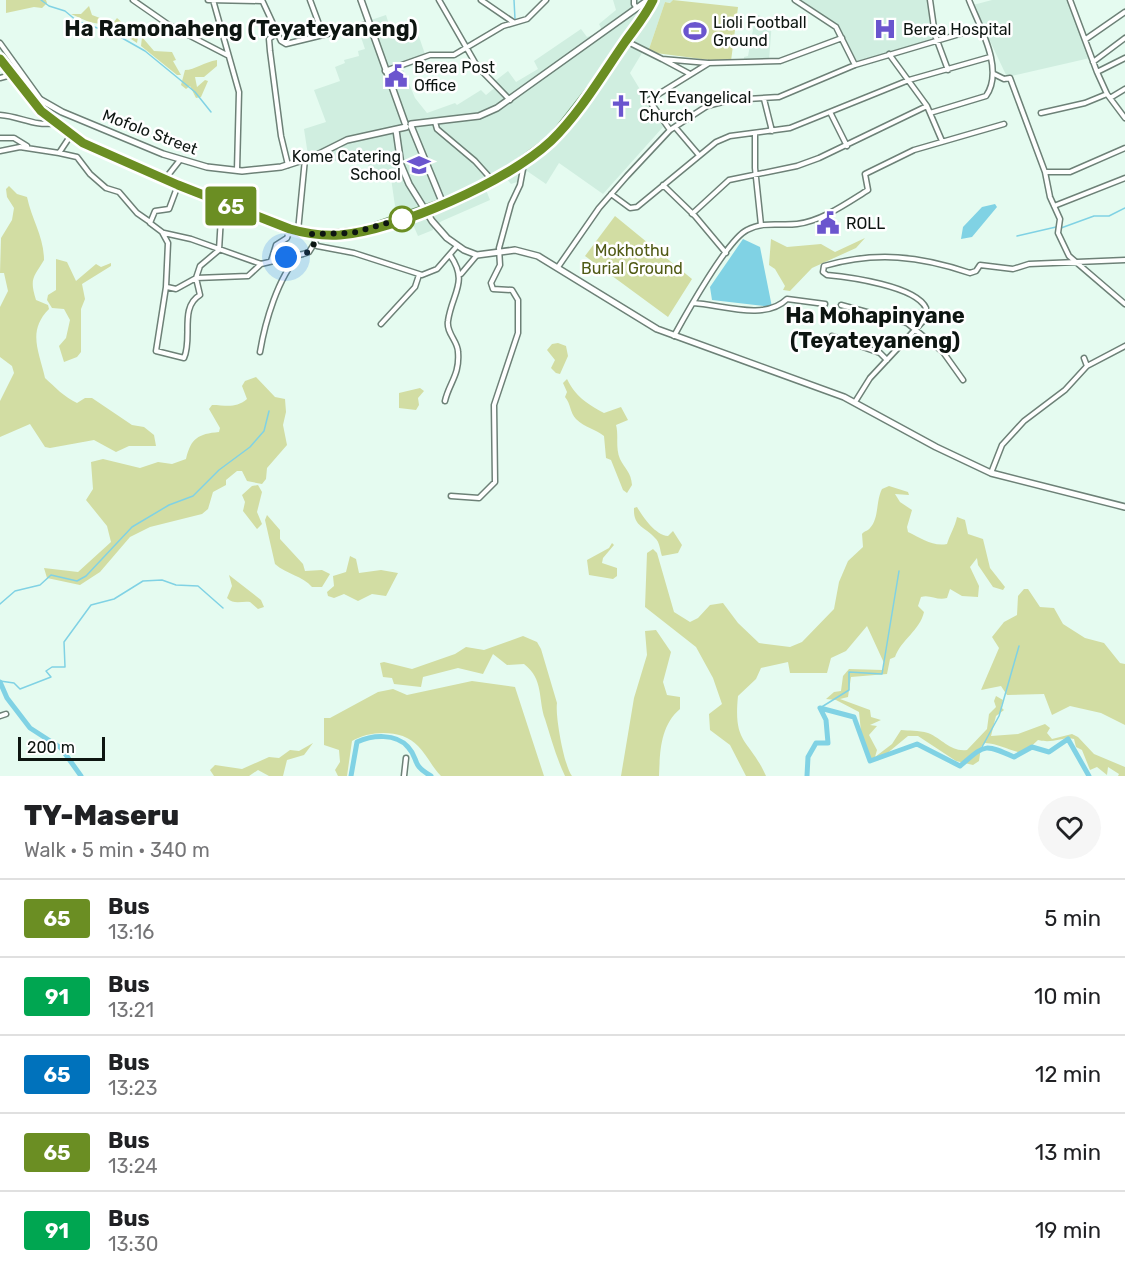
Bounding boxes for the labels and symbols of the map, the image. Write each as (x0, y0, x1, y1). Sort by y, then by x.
place label: Lioli Football Ground (713, 13, 807, 50)
district label: Ha Ramonaheng (Teyateyaneng) (64, 15, 418, 42)
hospital icon: Berea Hospital (872, 16, 898, 42)
sports icon: Lioli Football Ground (682, 18, 708, 44)
place label: Berea Hospital (903, 20, 1011, 39)
place label: Berea Post Office (414, 58, 495, 95)
public building icon: Berea Post Office (383, 63, 409, 89)
place label: T.Y. Evangelical Church (639, 88, 751, 125)
church icon: T.Y. Evangelical Church (608, 93, 634, 119)
street label: Mofolo Street (100, 105, 200, 159)
place label: Kome Catering School (292, 147, 401, 184)
school or university icon: Kome Catering School (406, 152, 432, 178)
line badge: 65 (204, 186, 258, 226)
unlabelled marker (389, 206, 415, 232)
public building icon: ROLL (815, 210, 841, 236)
place label: ROLL (846, 214, 885, 233)
park label: Mokhothu Burial Ground (581, 241, 683, 278)
your location (271, 242, 301, 272)
district label: Ha Mohapinyane (Teyateyaneng) (785, 302, 965, 354)
scale bar (18, 734, 105, 762)

